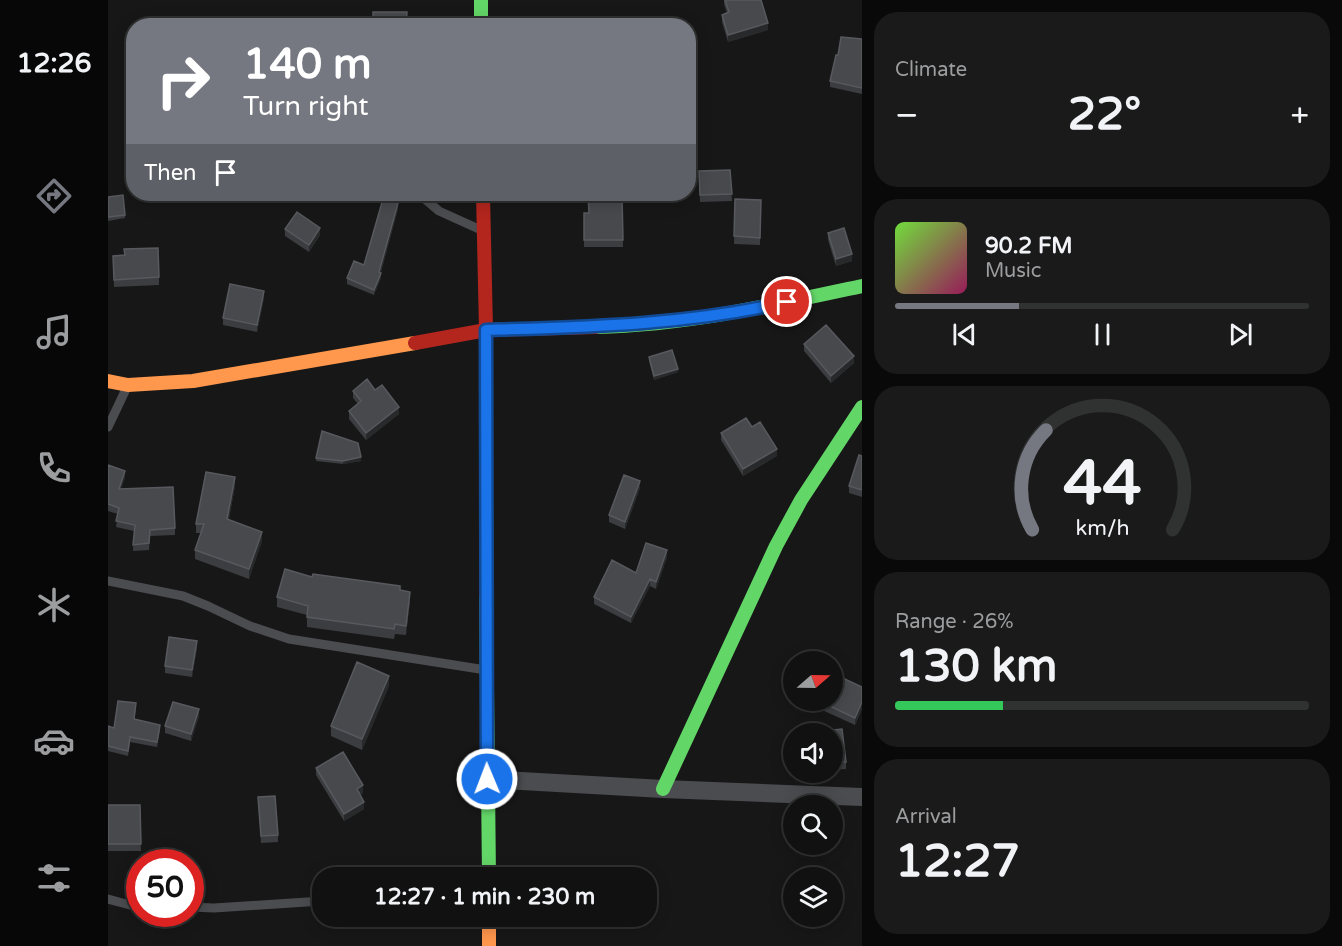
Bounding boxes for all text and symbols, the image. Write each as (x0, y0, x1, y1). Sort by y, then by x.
text: 140 m (243, 39, 372, 90)
icon: right (144, 42, 222, 120)
text: 12:26 (17, 47, 91, 80)
text: Climate (895, 58, 967, 82)
text: 22° (1068, 88, 1141, 142)
text: Turn right (243, 90, 369, 123)
text: − (895, 96, 919, 135)
text: + (1290, 96, 1309, 135)
icon: arrive (209, 156, 242, 189)
text: Then (144, 160, 197, 186)
icon: directions (33, 175, 75, 217)
text: 90.2 FM (985, 233, 1073, 259)
text: Music (985, 259, 1041, 283)
pin (761, 276, 812, 327)
icon: arrive (770, 285, 803, 318)
icon: music (33, 311, 75, 353)
icon: previous (948, 318, 981, 351)
icon: pause (1086, 318, 1119, 351)
icon: next (1224, 318, 1257, 351)
icon: phone (33, 447, 75, 489)
text: 44 (1063, 447, 1141, 522)
text: km/h (1075, 515, 1129, 541)
icon: climate (33, 584, 75, 626)
text: Range · 26% (895, 610, 1014, 634)
text: 130 km (895, 640, 1057, 694)
north arrow (783, 651, 843, 711)
map controls (783, 651, 843, 927)
icon: car (33, 720, 75, 762)
button: sound (783, 723, 843, 783)
position arrow (455, 747, 519, 811)
button: search (783, 795, 843, 855)
text: Arrival (895, 805, 957, 829)
text: 12:27 (895, 835, 1020, 889)
speed limit sign: 50 (126, 849, 204, 927)
icon: filters (33, 857, 75, 899)
button: layers (783, 867, 843, 927)
text: 12:27 · 1 min · 230 m (374, 884, 595, 910)

